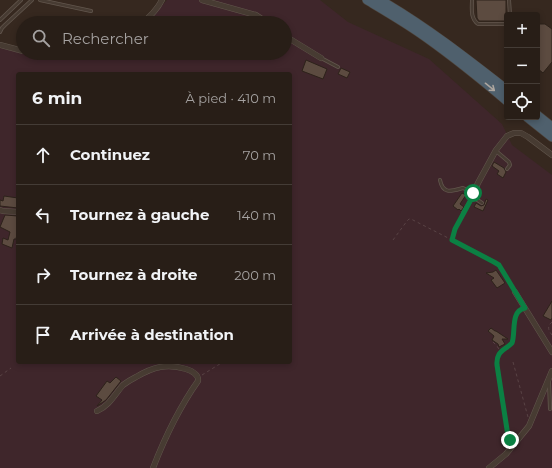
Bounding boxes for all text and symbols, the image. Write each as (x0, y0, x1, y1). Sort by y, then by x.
map controls (504, 12, 540, 120)
button: + (504, 12, 540, 48)
search box (16, 16, 292, 60)
icon: search (30, 27, 52, 49)
text: Rechercher (62, 29, 149, 48)
button: − (504, 48, 540, 84)
one-way arrow (485, 83, 496, 92)
button: locate (504, 84, 540, 120)
text: 6 min (32, 88, 82, 108)
text: À pied · 410 m (185, 90, 276, 106)
icon: ahead (32, 144, 54, 166)
text: Continuez (70, 145, 150, 164)
text: 70 m (243, 147, 276, 163)
route start (464, 184, 482, 202)
icon: left (32, 204, 54, 226)
text: Tournez à gauche (70, 205, 209, 224)
text: 140 m (237, 207, 276, 223)
icon: right (32, 264, 54, 286)
text: Tournez à droite (70, 265, 198, 284)
text: 200 m (234, 267, 276, 283)
icon: arrive (32, 324, 54, 346)
text: Arrivée à destination (70, 325, 234, 344)
route end (501, 431, 519, 449)

